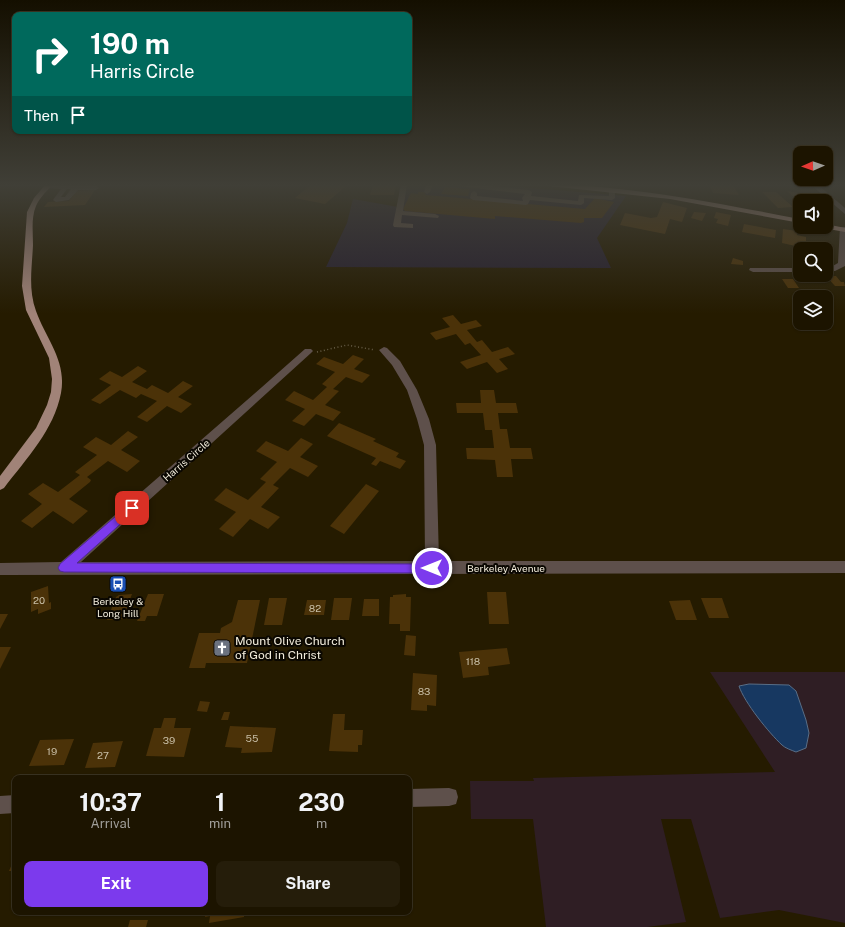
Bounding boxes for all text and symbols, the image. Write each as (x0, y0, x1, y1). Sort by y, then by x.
text: 190 m (90, 27, 170, 60)
icon: right (24, 28, 76, 80)
text: Harris Circle (90, 61, 194, 82)
icon: arrive (67, 104, 89, 126)
text: Then (24, 107, 59, 124)
north arrow (793, 146, 833, 186)
map controls (793, 146, 833, 330)
button: sound (793, 194, 833, 234)
button: search (793, 242, 833, 282)
button: layers (793, 290, 833, 330)
street label: Harris Circle (160, 436, 212, 484)
pin (115, 491, 149, 525)
icon: arrive (121, 497, 143, 519)
position arrow (411, 547, 453, 589)
street label: Berkeley Avenue (467, 562, 545, 574)
bus stop icon: Berkeley & Long Hill (108, 574, 128, 594)
house number: 20 (33, 594, 45, 606)
place label: Berkeley & Long Hill (93, 595, 143, 619)
house number: 82 (309, 602, 321, 614)
place label: Mount Olive Church of God in Christ (235, 634, 345, 662)
church icon: Mount Olive Church of God in Christ (212, 638, 232, 658)
house number: 118 (466, 655, 480, 667)
house number: 83 (418, 685, 430, 697)
house number: 55 (246, 732, 258, 744)
house number: 39 (163, 734, 175, 746)
house number: 19 (47, 745, 57, 757)
house number: 27 (97, 749, 109, 761)
text: 10:37 (79, 788, 142, 816)
text: 1 (215, 788, 225, 816)
text: 230 (298, 788, 345, 816)
text: Arrival (90, 816, 131, 831)
text: min (209, 816, 231, 831)
text: m (316, 816, 327, 831)
button: Exit (24, 861, 208, 907)
button: Share (216, 861, 400, 907)

